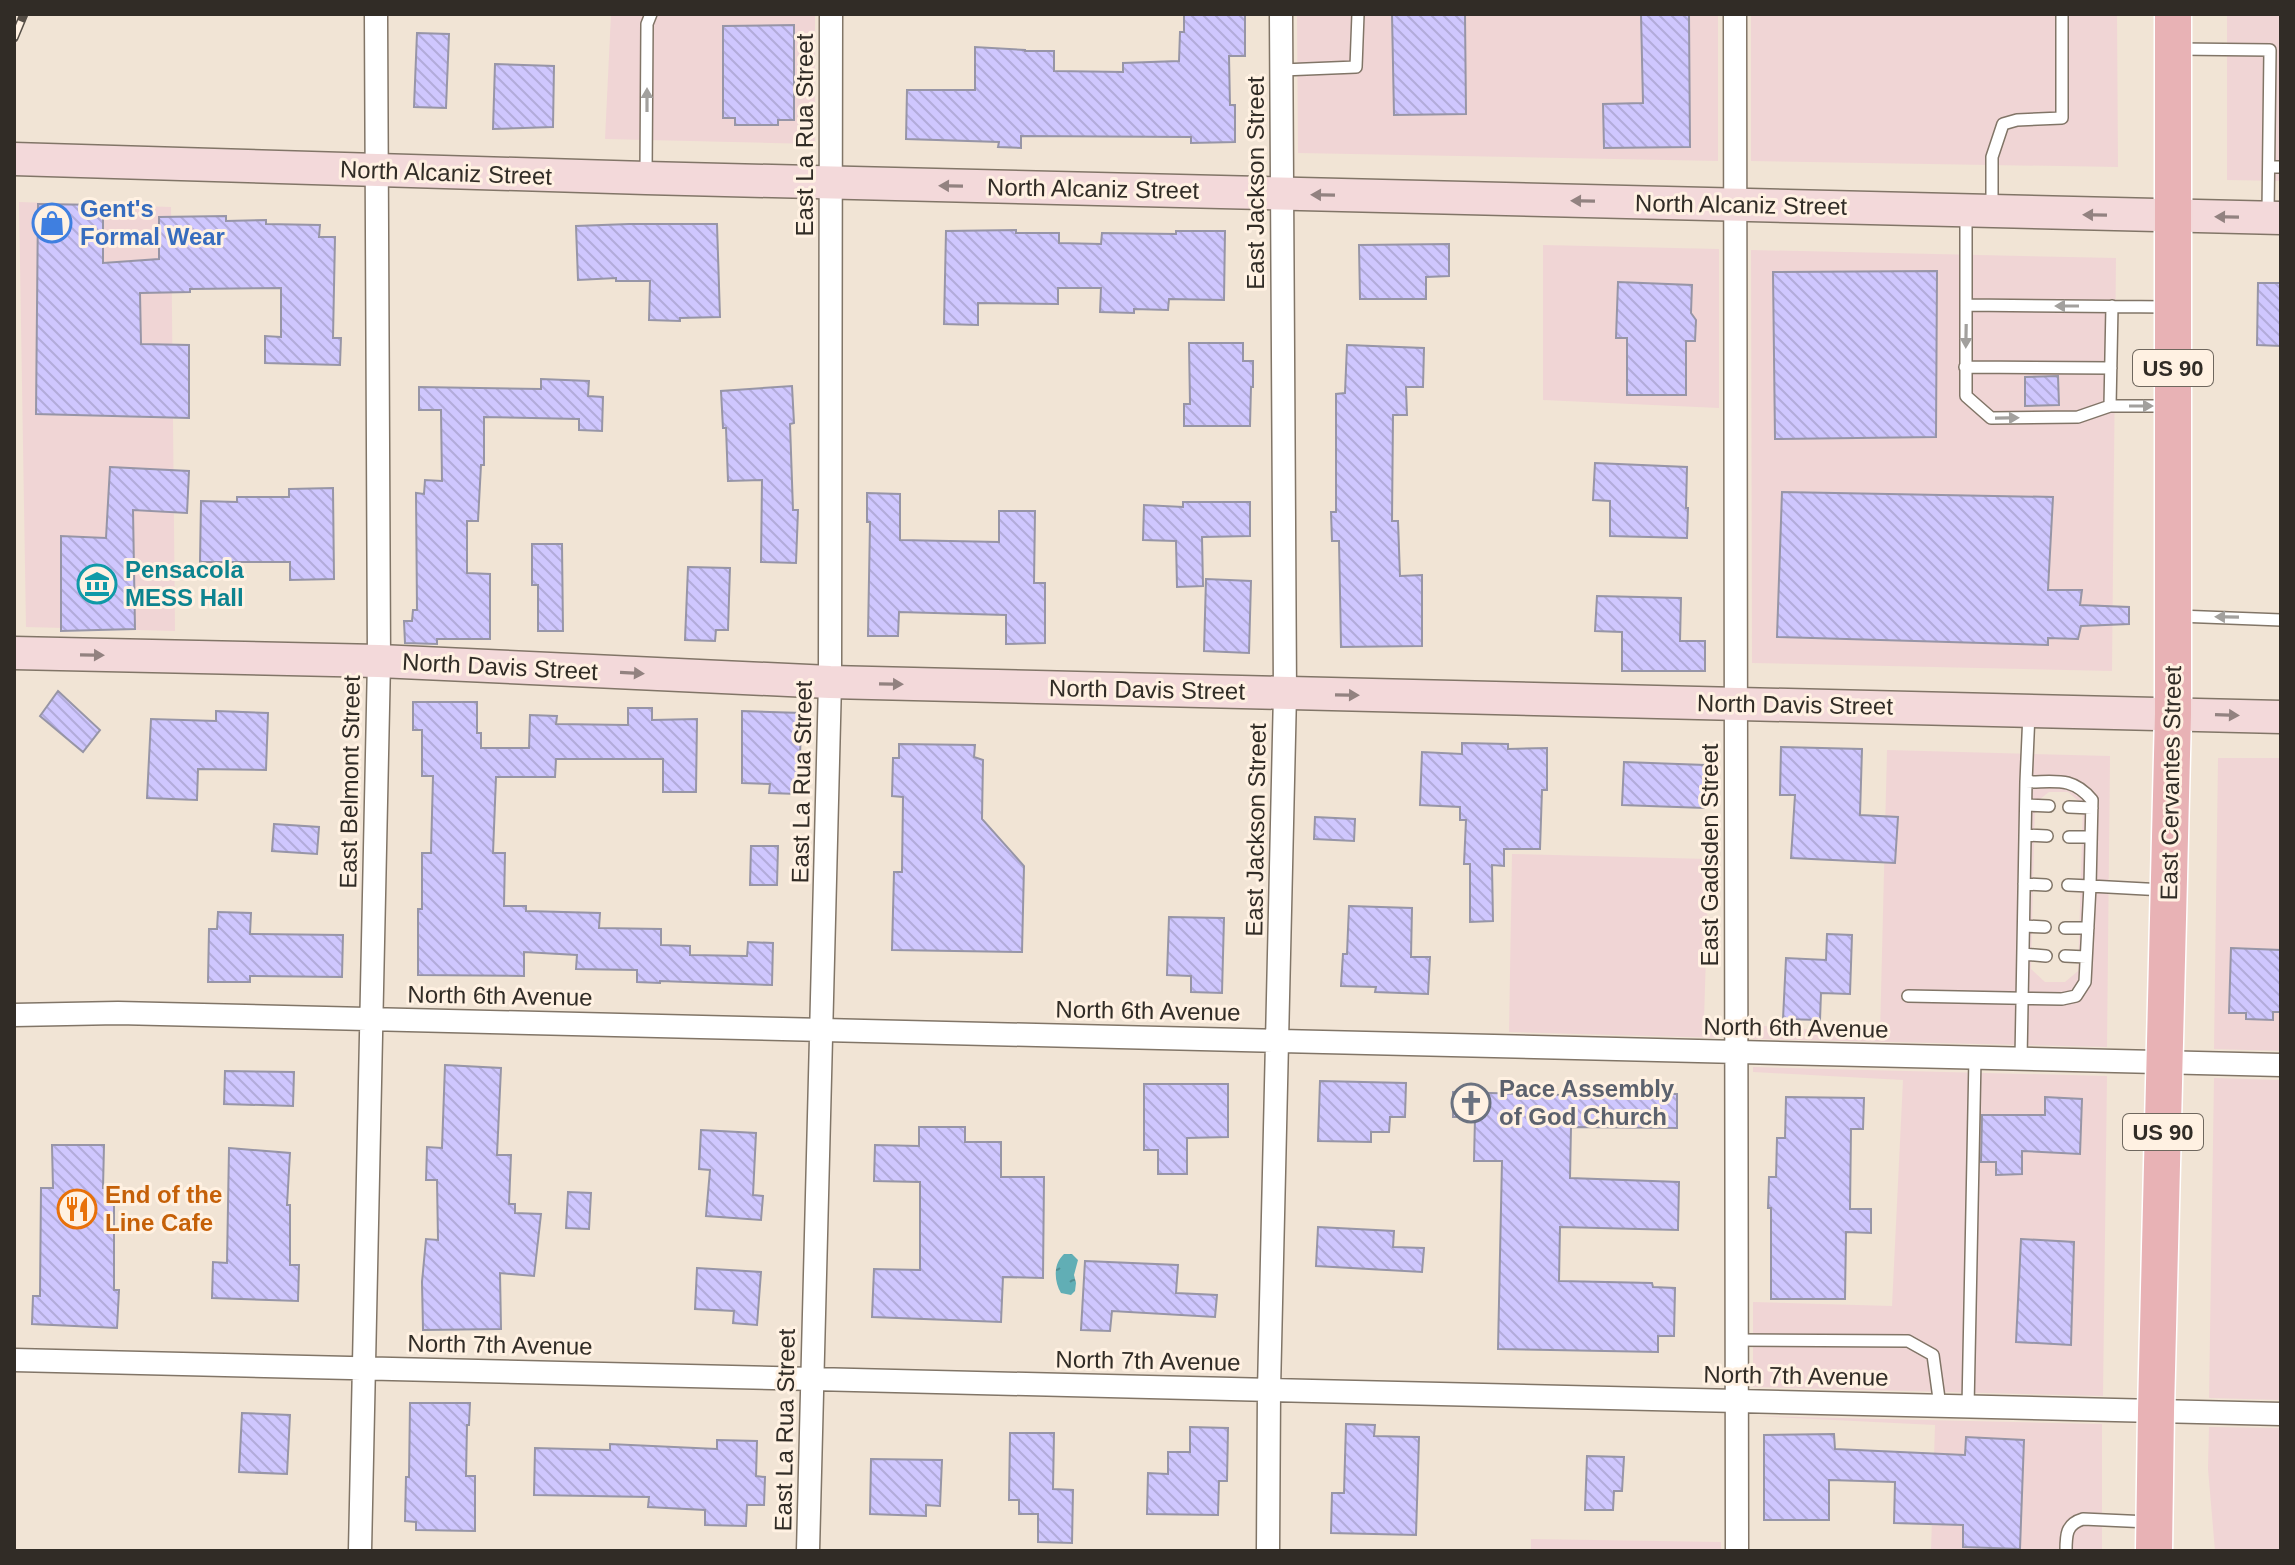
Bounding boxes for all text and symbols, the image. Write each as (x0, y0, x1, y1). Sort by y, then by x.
street label: East La Rua Street (791, 33, 818, 236)
street label: East Jackson Street (1242, 76, 1269, 290)
one-way arrow (640, 87, 653, 112)
street label: North Alcaniz Street (340, 155, 553, 190)
street label: North Alcaniz Street (987, 173, 1200, 204)
one-way arrow (938, 179, 963, 192)
one-way arrow (1310, 188, 1335, 201)
street label: North Alcaniz Street (1635, 189, 1848, 220)
place label: Gent's Formal Wear (80, 195, 225, 250)
one-way arrow (1570, 195, 1595, 208)
shop icon: Gent's Formal Wear (31, 202, 73, 244)
one-way arrow (2082, 208, 2107, 221)
one-way arrow (2214, 211, 2239, 223)
one-way arrow (2054, 300, 2079, 312)
one-way arrow (1959, 324, 1972, 349)
road number: US 90 (2133, 350, 2213, 386)
one-way arrow (2129, 400, 2154, 412)
one-way arrow (1995, 412, 2020, 424)
place label: Pensacola MESS Hall (125, 556, 244, 611)
museum icon: Pensacola MESS Hall (76, 563, 118, 605)
one-way arrow (2214, 611, 2239, 624)
one-way arrow (80, 648, 105, 661)
street label: North Davis Street (401, 648, 599, 685)
street label: East Cervantes Street (2155, 665, 2186, 901)
one-way arrow (620, 667, 645, 680)
street label: North Davis Street (1049, 674, 1246, 705)
street label: East Belmont Street (334, 675, 365, 889)
one-way arrow (879, 678, 904, 690)
street label: East La Rua Street (786, 680, 817, 884)
one-way arrow (1335, 688, 1360, 701)
street label: North Davis Street (1697, 689, 1894, 720)
one-way arrow (2215, 709, 2240, 722)
street label: East Jackson Street (1240, 723, 1271, 937)
street label: East Gadsden Street (1696, 743, 1723, 966)
street label: North 6th Avenue (407, 980, 593, 1011)
street label: North 6th Avenue (1055, 995, 1241, 1026)
street label: North 6th Avenue (1703, 1012, 1889, 1043)
place label: Pace Assembly of God Church (1499, 1075, 1675, 1130)
church icon: Pace Assembly of God Church (1450, 1082, 1492, 1124)
road number: US 90 (2123, 1114, 2203, 1150)
place label: End of the Line Cafe (105, 1181, 222, 1236)
restaurant icon: End of the Line Cafe (56, 1188, 98, 1230)
street label: East La Rua Street (769, 1328, 800, 1532)
street label: North 7th Avenue (407, 1329, 593, 1360)
street label: North 7th Avenue (1055, 1345, 1241, 1376)
street label: North 7th Avenue (1703, 1360, 1889, 1391)

